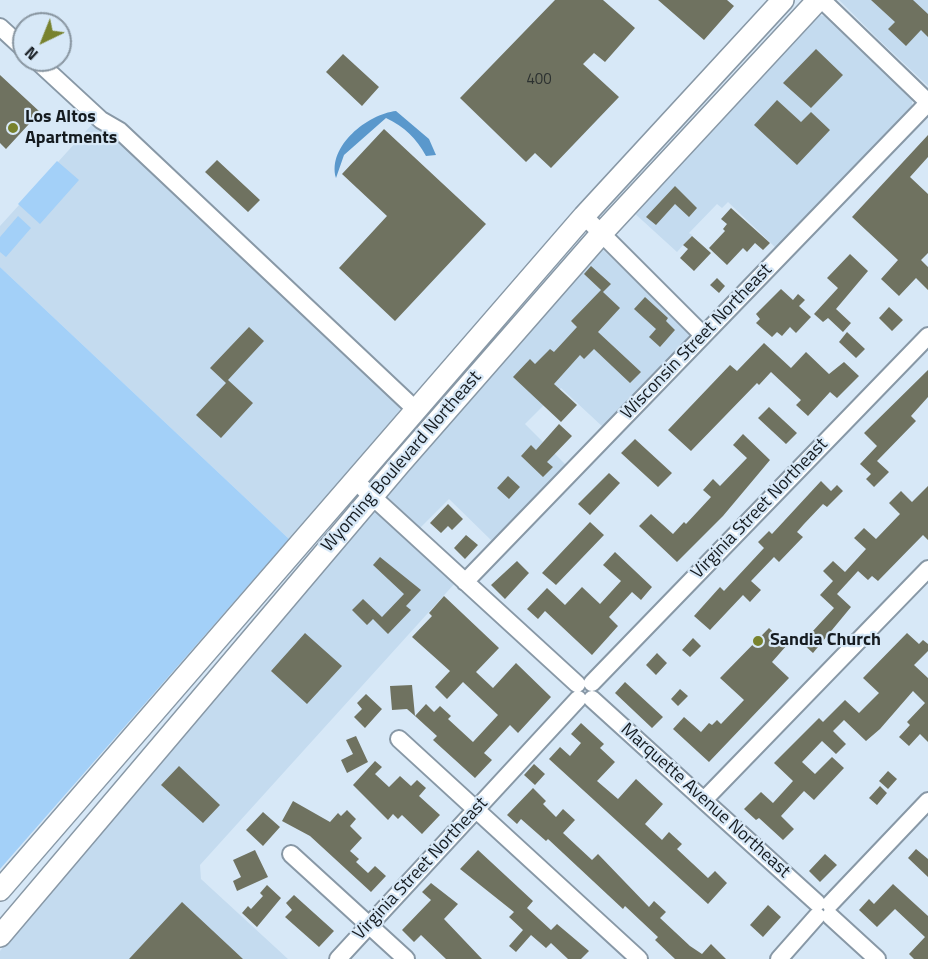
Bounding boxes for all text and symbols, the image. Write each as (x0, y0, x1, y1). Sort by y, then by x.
north arrow (12, 12, 72, 72)
text: N (19, 41, 43, 66)
house number: 400 (526, 71, 552, 89)
place label: Los Altos Apartments (25, 107, 117, 150)
marker: Los Altos Apartments (6, 121, 20, 135)
street label: Wisconsin Street Northeast (617, 260, 777, 424)
street label: Wyoming Boulevard Northeast (318, 367, 486, 557)
street label: Virginia Street Northeast (687, 434, 833, 584)
place label: Sandia Church (770, 630, 881, 652)
marker: Sandia Church (751, 634, 765, 648)
street label: Marquette Avenue Northeast (616, 719, 794, 883)
street label: Virginia Street Northeast (349, 793, 493, 945)

